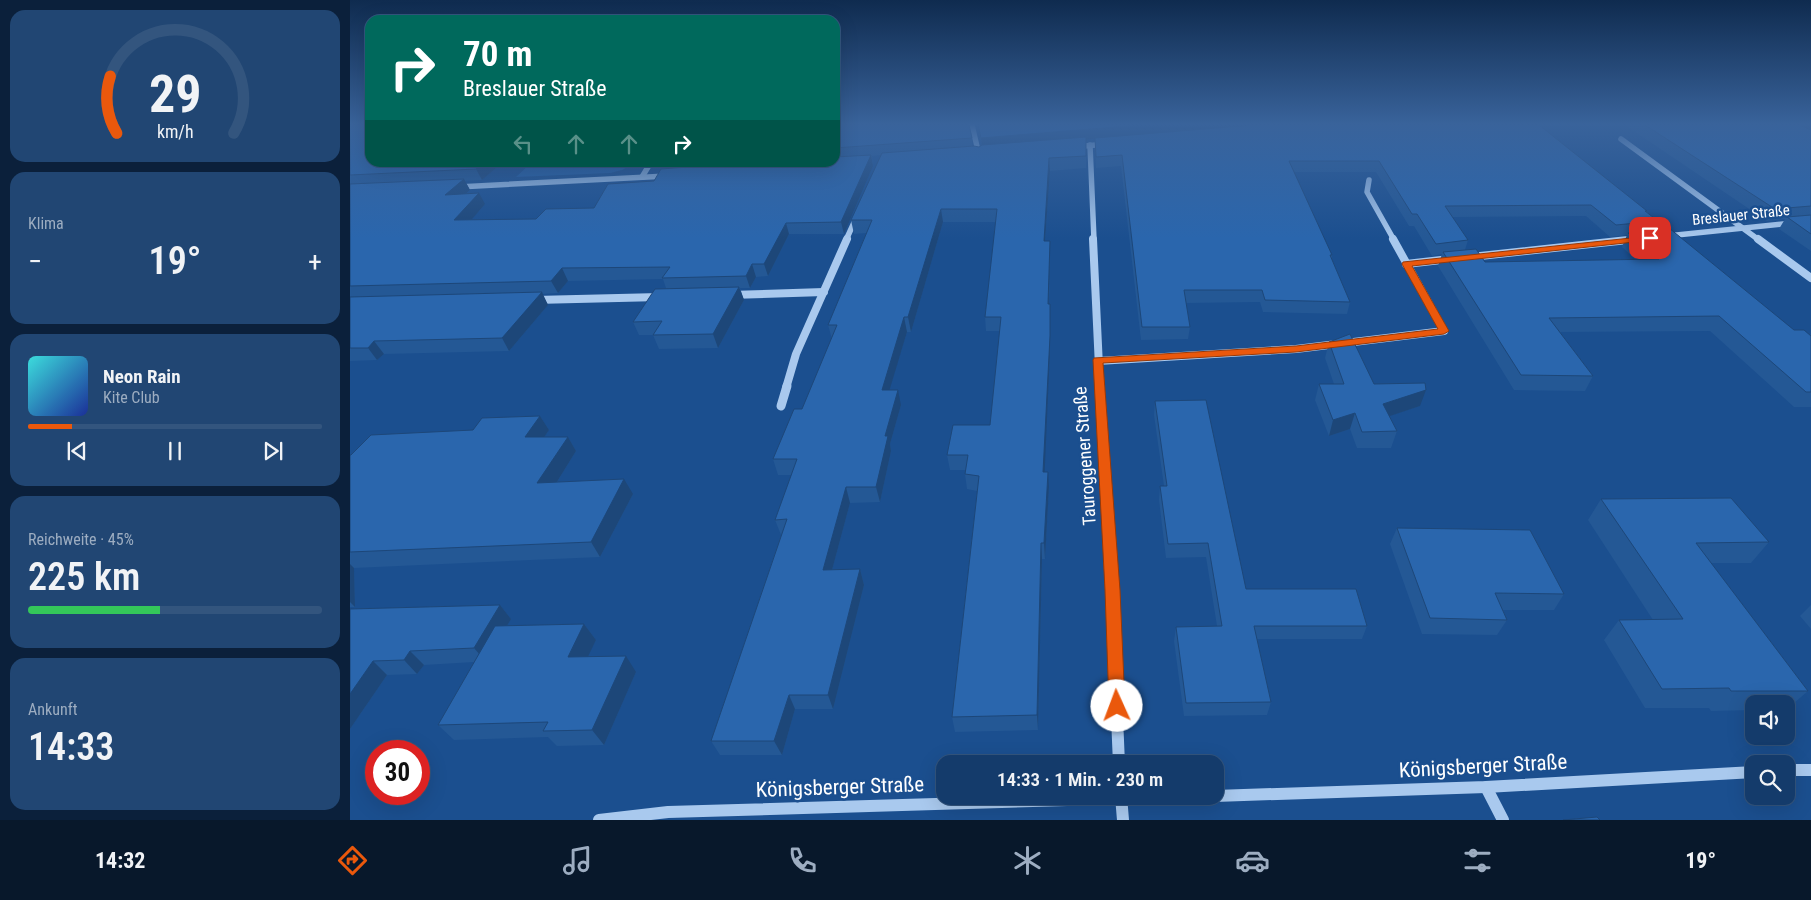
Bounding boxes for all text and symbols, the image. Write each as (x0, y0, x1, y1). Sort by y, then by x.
text: 70 m (463, 34, 532, 75)
icon: right (380, 35, 445, 100)
text: 29 (149, 64, 201, 125)
text: Breslauer Straße (463, 76, 607, 101)
text: km/h (157, 121, 193, 142)
icon: left (509, 130, 537, 158)
icon: ahead (562, 130, 590, 158)
icon: ahead (615, 130, 643, 158)
icon: right (668, 130, 696, 158)
street label: Breslauer Straße (1691, 201, 1791, 229)
text: Klima (28, 214, 64, 233)
pin (1629, 217, 1671, 259)
icon: arrive (1636, 224, 1664, 252)
text: 19° (149, 239, 201, 283)
text: − (28, 245, 42, 278)
text: + (308, 245, 322, 278)
text: Neon Rain (103, 365, 181, 388)
street label: Tauroggener Straße (1069, 386, 1100, 526)
text: Kite Club (103, 388, 160, 407)
icon: previous (63, 437, 91, 465)
icon: pause (161, 437, 189, 465)
icon: next (259, 437, 287, 465)
text: Reichweite · 45% (28, 530, 134, 549)
text: 225 km (28, 555, 140, 599)
position arrow (1090, 679, 1142, 731)
map controls (1745, 695, 1795, 805)
button: sound (1745, 695, 1795, 745)
text: Ankunft (28, 700, 77, 719)
text: 14:33 (28, 725, 114, 769)
speed limit sign: 30 (365, 740, 430, 805)
street label: Königsberger Straße (1398, 750, 1568, 782)
button: search (1745, 755, 1795, 805)
text: 14:33 · 1 Min. · 230 m (997, 768, 1163, 791)
street label: Königsberger Straße (755, 772, 925, 802)
icon: directions (335, 843, 370, 878)
icon: music (560, 843, 595, 878)
icon: phone (785, 843, 820, 878)
icon: climate (1010, 843, 1045, 878)
icon: car (1235, 843, 1270, 878)
icon: filters (1460, 843, 1495, 878)
text: 14:32 (95, 848, 145, 873)
text: 19° (1685, 848, 1716, 873)

